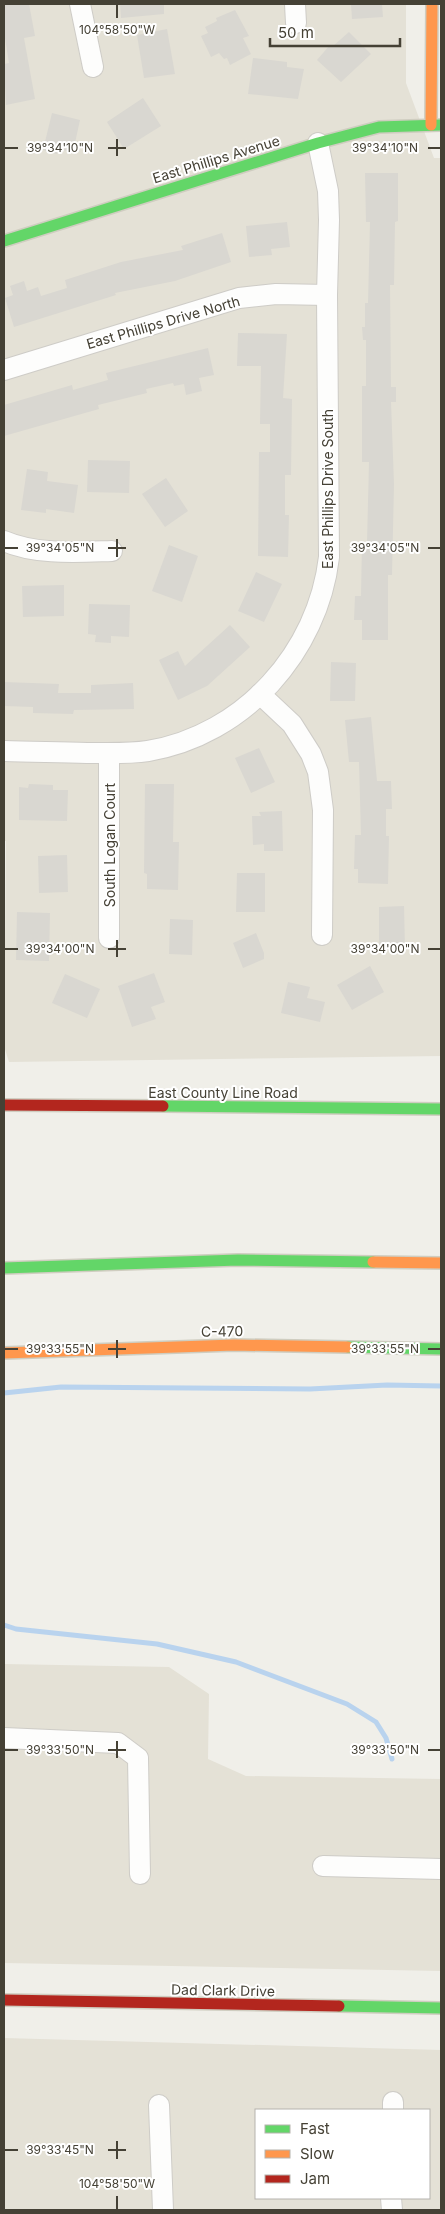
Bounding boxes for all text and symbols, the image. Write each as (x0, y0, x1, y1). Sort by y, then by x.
scale bar (270, 15, 400, 47)
text: 104°58'50"W (79, 22, 155, 37)
text: 50 m (278, 23, 314, 42)
street label: East Phillips Avenue (150, 132, 282, 186)
text: 39°34'10"N (27, 140, 93, 155)
text: 39°34'10"N (352, 140, 418, 155)
street label: East Phillips Drive North (84, 292, 242, 352)
street label: East Phillips Drive South (319, 409, 336, 569)
text: 39°34'05"N (26, 540, 94, 555)
text: 39°34'05"N (351, 540, 419, 555)
street label: South Logan Court (101, 782, 118, 907)
text: 39°34'00"N (26, 941, 94, 956)
text: 39°34'00"N (351, 941, 419, 956)
street label: East County Line Road (148, 1084, 298, 1101)
street label: C-470 (201, 1322, 243, 1340)
text: 39°33'55"N (26, 1341, 94, 1356)
text: 39°33'55"N (351, 1341, 419, 1356)
text: 39°33'50"N (26, 1742, 94, 1757)
text: 39°33'50"N (351, 1742, 419, 1757)
street label: Dad Clark Drive (171, 1981, 275, 1999)
legend (255, 2109, 430, 2199)
text: Fast (300, 2119, 330, 2138)
text: 39°33'45"N (26, 2142, 94, 2157)
text: Slow (300, 2144, 334, 2163)
text: Jam (300, 2169, 330, 2188)
text: 104°58'50"W (79, 2176, 155, 2191)

